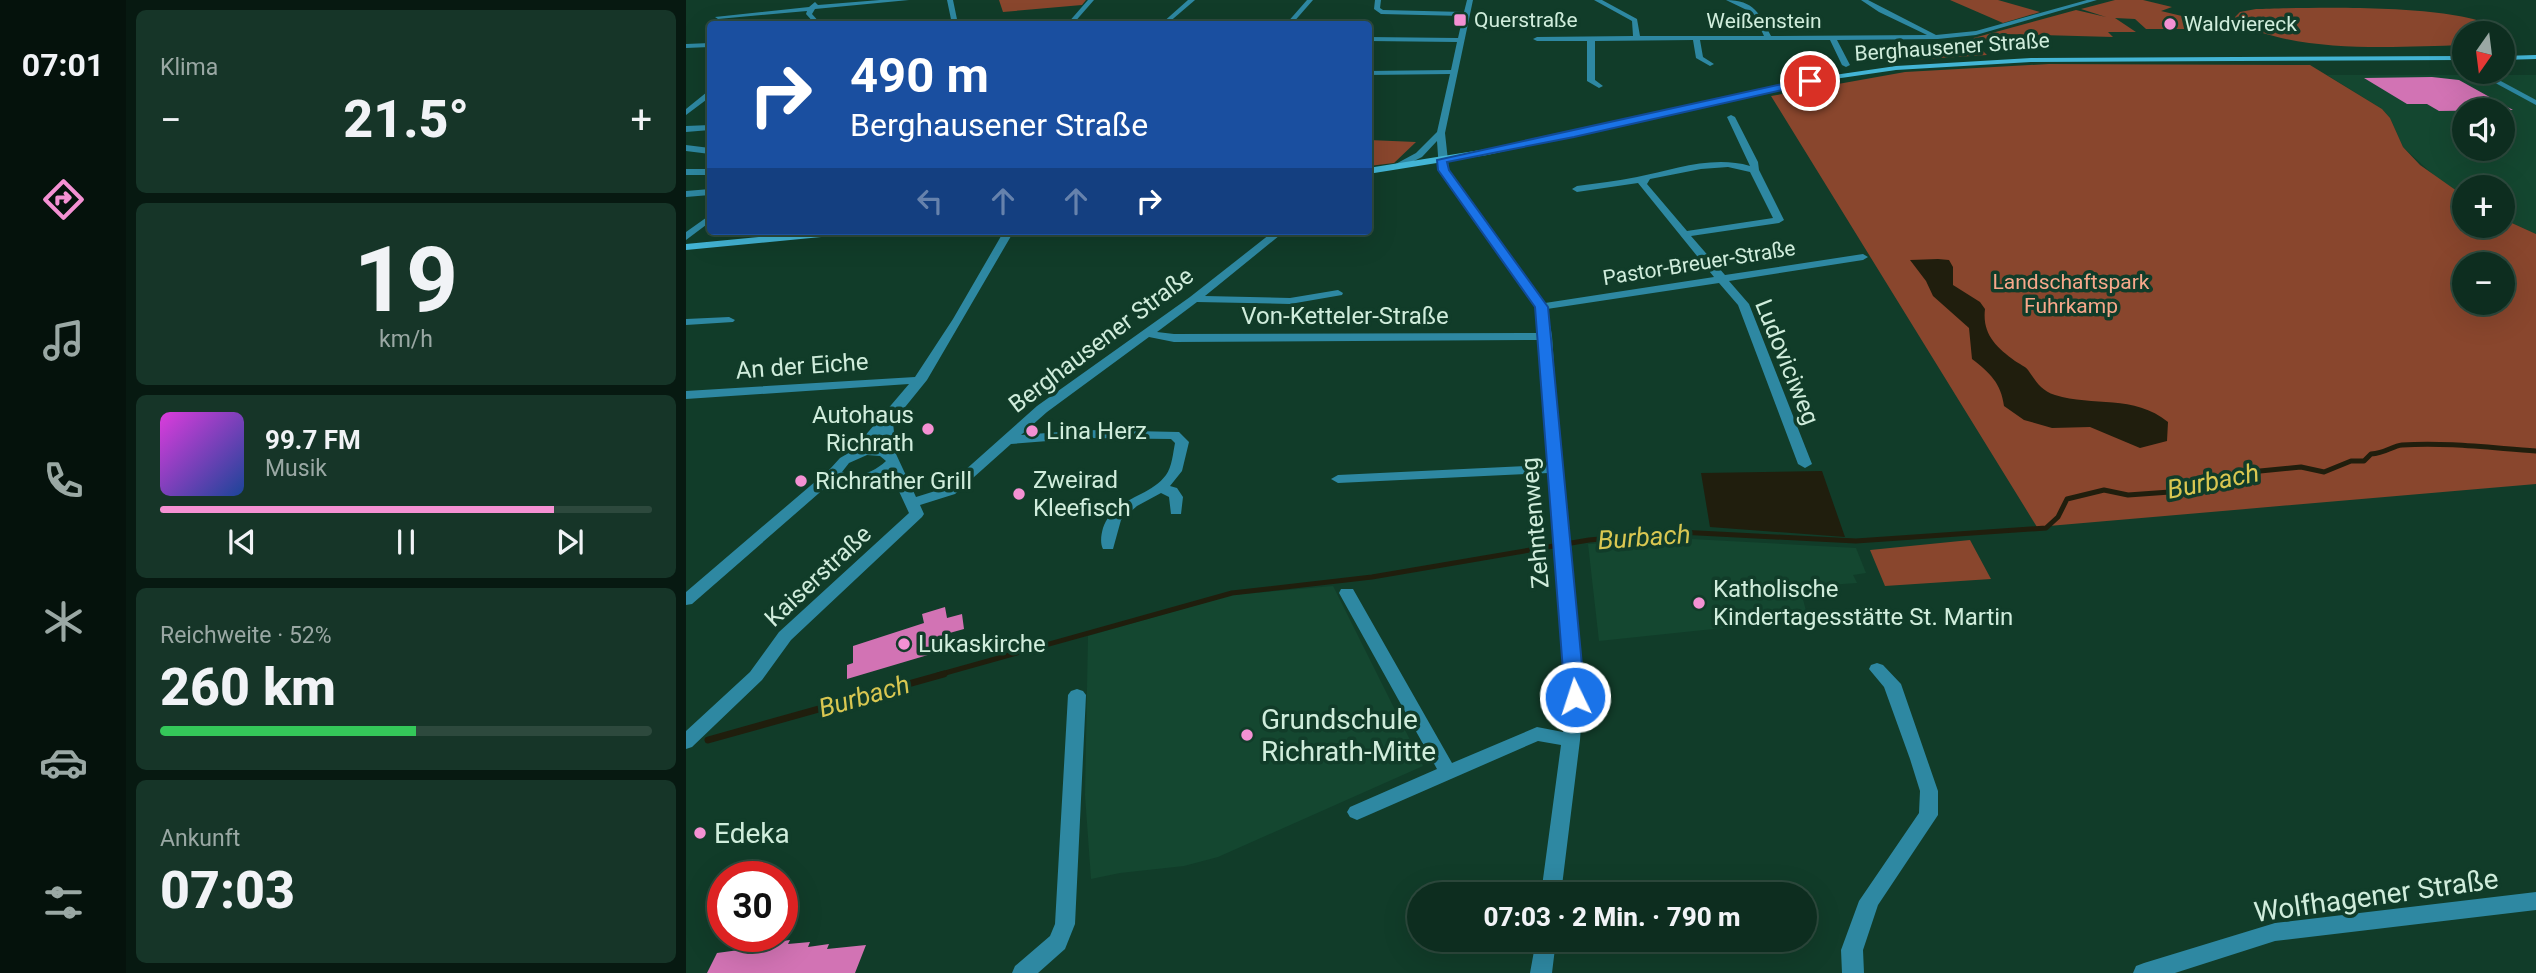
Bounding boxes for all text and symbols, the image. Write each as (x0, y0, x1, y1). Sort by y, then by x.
place label: Querstraße (1474, 8, 1578, 32)
street label: Weißenstein (1706, 9, 1822, 33)
marker: Querstraße (1452, 12, 1468, 28)
place label: Waldviereck (2184, 12, 2297, 36)
marker: Waldviereck (2162, 16, 2178, 32)
north arrow (2452, 21, 2515, 84)
map controls (2452, 21, 2515, 315)
street label: Berghausener Straße (1854, 28, 2050, 66)
text: 07:01 (22, 46, 104, 84)
text: 490 m (850, 47, 989, 104)
icon: right (735, 49, 826, 140)
pin (1780, 51, 1840, 111)
text: Klima (160, 54, 218, 81)
icon: arrive (1791, 62, 1829, 100)
text: 21.5° (343, 89, 469, 150)
text: − (160, 98, 182, 142)
text: + (630, 98, 652, 142)
button: sound (2452, 98, 2515, 161)
text: Berghausener Straße (850, 106, 1148, 144)
icon: directions (39, 175, 88, 224)
button: + (2452, 175, 2515, 238)
icon: left (911, 182, 949, 220)
icon: ahead (984, 182, 1022, 220)
icon: ahead (1057, 182, 1095, 220)
icon: right (1130, 182, 1168, 220)
text: 19 (354, 227, 458, 333)
street label: Pastor-Breuer-Straße (1601, 236, 1797, 290)
button: − (2452, 252, 2515, 315)
street label: Berghausener Straße (1003, 262, 1199, 418)
park label: Landschaftspark Fuhrkamp (1993, 270, 2150, 318)
street label: Ludoviciweg (1749, 295, 1825, 429)
street label: Von-Ketteler-Straße (1241, 302, 1449, 330)
icon: music (39, 316, 88, 365)
text: km/h (379, 326, 433, 353)
street label: An der Eiche (735, 347, 869, 385)
place label: Autohaus Richrath (812, 401, 914, 457)
place label: Lina Herz (1046, 417, 1147, 445)
marker: Autohaus Richrath (920, 421, 936, 437)
marker: Lina Herz (1024, 423, 1040, 439)
text: 99.7 FM (265, 425, 361, 455)
text: Musik (265, 455, 327, 482)
icon: phone (39, 456, 88, 505)
street label: Zehntenweg (1515, 456, 1555, 590)
water label: Burbach (2164, 457, 2262, 505)
place label: Zweirad Kleefisch (1033, 466, 1131, 522)
place label: Richrather Grill (815, 467, 972, 495)
marker: Richrather Grill (793, 473, 809, 489)
marker: Zweirad Kleefisch (1011, 486, 1027, 502)
water label: Burbach (1596, 519, 1692, 555)
street label: Kaiserstraße (759, 520, 877, 632)
icon: previous (223, 523, 261, 561)
icon: pause (387, 523, 425, 561)
icon: next (551, 523, 589, 561)
place label: Katholische Kindertagesstätte St. Martin (1713, 575, 2013, 631)
marker: Katholische Kindertagesstätte St. Martin (1691, 595, 1707, 611)
icon: climate (39, 597, 88, 646)
text: Reichweite · 52% (160, 622, 332, 649)
place label: Lukaskirche (918, 630, 1046, 658)
marker: Lukaskirche (896, 636, 912, 652)
text: 260 km (160, 657, 336, 718)
position arrow (1538, 660, 1612, 734)
water label: Burbach (815, 669, 913, 723)
place label: Grundschule Richrath-Mitte (1261, 703, 1436, 768)
marker: Grundschule Richrath-Mitte (1239, 727, 1255, 743)
icon: car (39, 738, 88, 787)
place label: Edeka (714, 817, 790, 850)
text: Ankunft (160, 825, 240, 852)
marker: Edeka (692, 825, 708, 841)
text: 07:03 (160, 860, 295, 921)
speed limit sign: 30 (707, 861, 798, 952)
street label: Wolfhagener Straße (2252, 862, 2500, 929)
icon: filters (39, 878, 88, 927)
text: 07:03 · 2 Min. · 790 m (1483, 902, 1741, 932)

